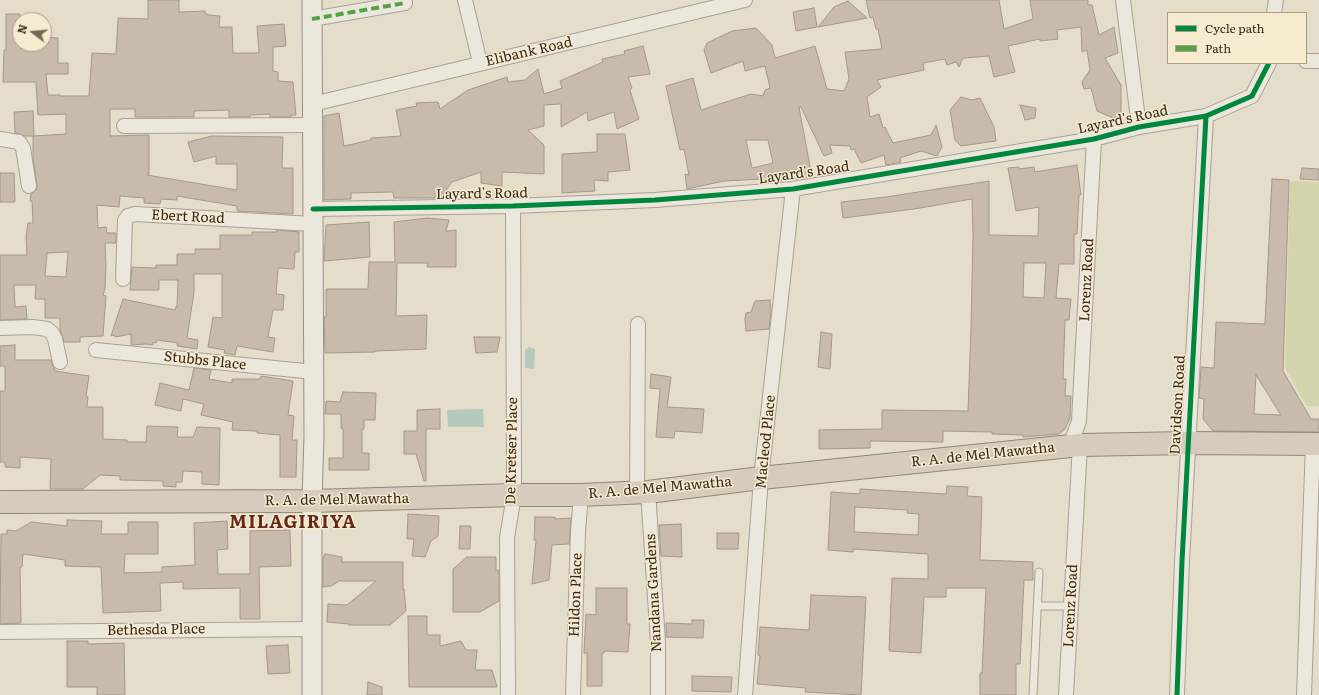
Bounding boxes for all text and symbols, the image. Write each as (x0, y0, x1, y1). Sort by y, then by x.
north arrow (12, 12, 52, 52)
legend (1167, 12, 1307, 64)
text: Cycle path (1205, 19, 1265, 37)
text: N (12, 22, 30, 36)
street label: Elibank Road (484, 34, 574, 70)
text: Path (1205, 39, 1231, 57)
street label: Layard's Road (1076, 102, 1170, 138)
street label: Layard's Road (757, 158, 851, 188)
street label: Layard's Road (436, 185, 528, 203)
street label: Ebert Road (151, 207, 225, 227)
street label: Lorenz Road (1076, 238, 1098, 322)
street label: Stubbs Place (163, 348, 247, 374)
street label: Davidson Road (1167, 355, 1189, 455)
street label: Macleod Place (753, 394, 779, 490)
street label: De Kretser Place (503, 397, 521, 505)
street label: R. A. de Mel Mawatha (910, 439, 1056, 471)
street label: R. A. de Mel Mawatha (587, 473, 733, 503)
street label: R. A. de Mel Mawatha (265, 490, 409, 510)
district label: MILAGIRIYA (229, 512, 357, 534)
street label: Nandana Gardens (643, 533, 665, 653)
street label: Hildon Place (566, 553, 586, 637)
street label: Lorenz Road (1060, 564, 1082, 648)
street label: Bethesda Place (107, 621, 205, 639)

